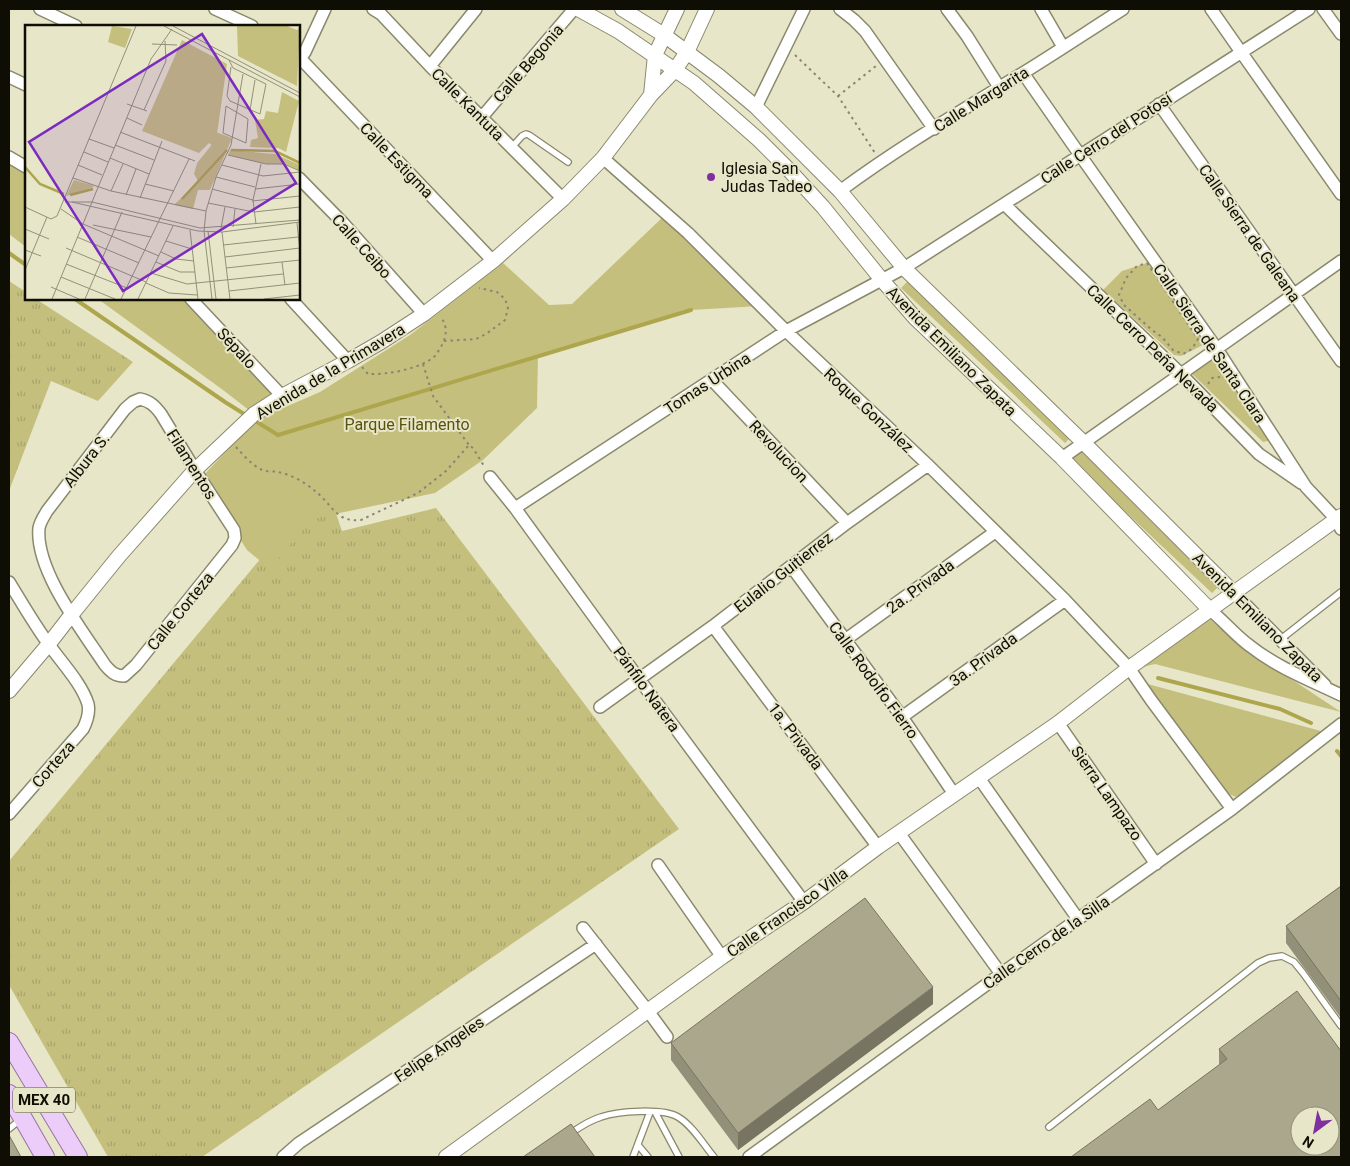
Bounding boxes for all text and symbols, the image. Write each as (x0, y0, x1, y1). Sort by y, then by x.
street label: Calle Begonia (489, 20, 567, 106)
inset map (25, 25, 300, 300)
street label: Calle Margarita (930, 63, 1032, 136)
street label: Calle Kantuta (427, 64, 508, 145)
street label: Calle Cerro del Potosí (1037, 88, 1176, 188)
street label: Calle Estigma (356, 119, 437, 202)
place label: Iglesia San Judas Tadeo (721, 159, 812, 196)
street label: Calle Sierra de Galeana (1195, 161, 1304, 306)
marker: Iglesia San Judas Tadeo (705, 171, 717, 183)
street label: Calle Ceibo (328, 210, 396, 283)
street label: Calle Sierra de Santa Clara (1149, 260, 1270, 426)
street label: Calle Cerro Peña Nevada (1083, 280, 1223, 416)
street label: Avenida Emiliano Zapata (883, 282, 1021, 420)
street label: Avenida de la Primavera (252, 319, 408, 424)
street label: Sépalo (213, 324, 260, 373)
street label: Tomas Urbina (661, 348, 754, 418)
street label: Roque González (820, 364, 917, 457)
park label: Parque Filamento (344, 415, 470, 434)
street label: Revolucion (745, 416, 812, 486)
street label: Filamentos (163, 426, 221, 503)
street label: Albura S. (59, 429, 113, 491)
street label: Eulalio Guitierrez (730, 528, 836, 617)
street label: Avenida Emiliano Zapata (1189, 548, 1327, 686)
street label: 2a. Privada (883, 555, 958, 617)
street label: Calle Corteza (143, 568, 218, 654)
street label: Calle Rodolfo Fierro (825, 618, 922, 743)
street label: 3a. Privada (946, 628, 1021, 690)
street label: Pánfilo Natera (609, 643, 684, 736)
street label: 1a. Privada (764, 699, 827, 774)
street label: Corteza (28, 737, 79, 792)
street label: Sierra Lampazo (1067, 742, 1146, 844)
street label: Calle Francisco Villa (723, 864, 851, 961)
street label: Calle Cerro de la Silla (979, 892, 1113, 993)
street label: Felipe Angeles (391, 1013, 488, 1086)
road number: MEX 40 (13, 1088, 75, 1112)
north arrow (1290, 1106, 1340, 1156)
text: N (1300, 1133, 1317, 1151)

